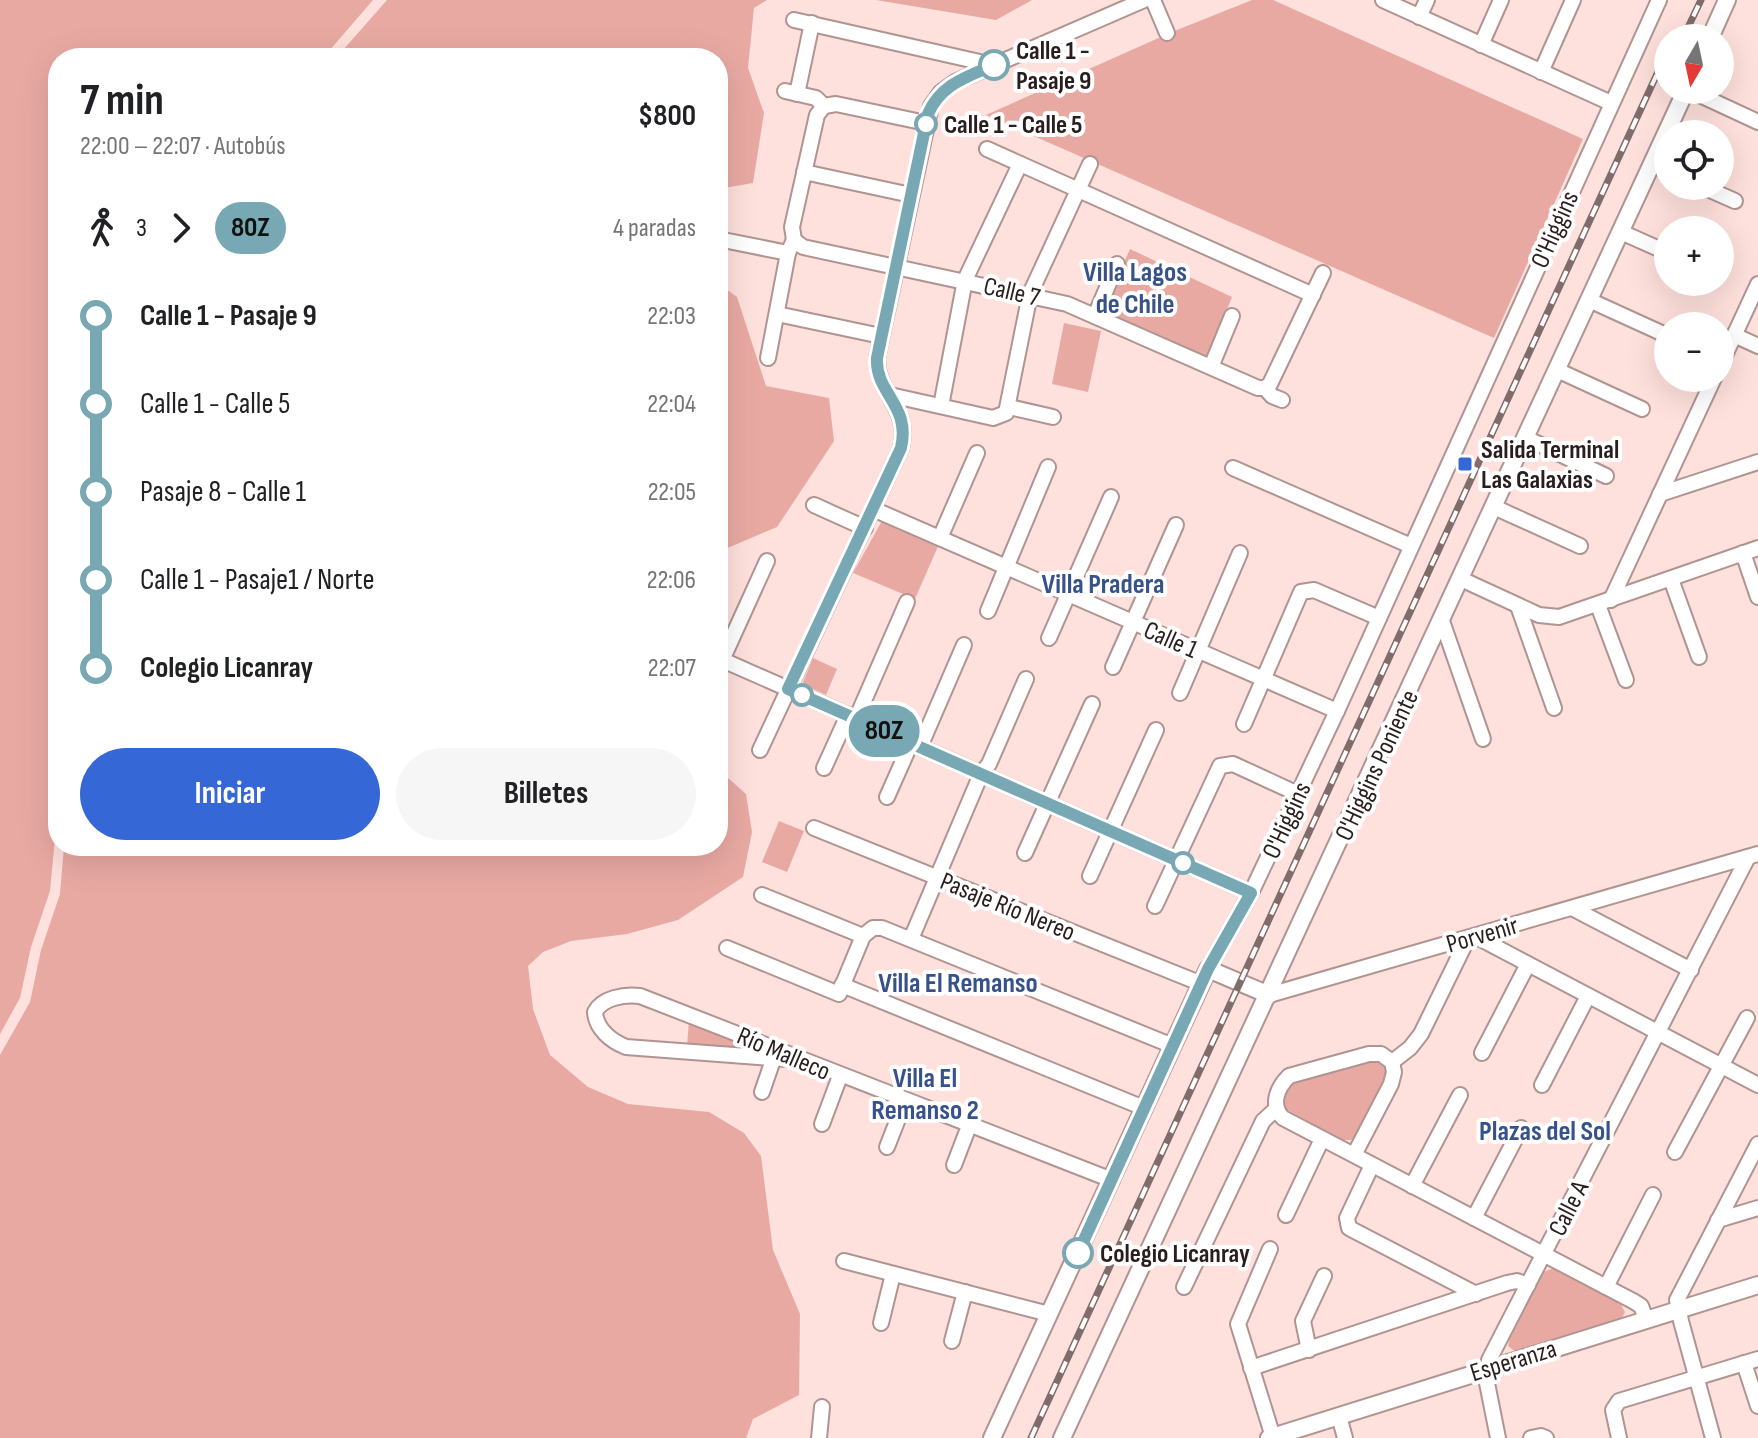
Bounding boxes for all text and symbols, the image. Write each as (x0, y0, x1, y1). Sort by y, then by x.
north arrow (1654, 24, 1734, 104)
map controls (1654, 24, 1734, 392)
place label: Calle 1 - Pasaje 9 (1016, 36, 1091, 97)
marker: Calle 1 - Pasaje 9 (979, 50, 1009, 80)
text: 7 min (80, 74, 164, 127)
text: $800 (638, 98, 696, 134)
place label: Calle 1 - Calle 5 (944, 110, 1083, 141)
marker: Calle 1 - Calle 5 (915, 113, 937, 135)
button: locate (1654, 120, 1734, 200)
text: 22:00 – 22:07 · Autobús (80, 131, 286, 162)
street label: O'Higgins (1525, 186, 1586, 273)
icon: walk (80, 206, 124, 250)
icon: forward (159, 206, 203, 250)
text: 80Z (231, 211, 270, 244)
text: 3 (136, 213, 147, 244)
text: 4 paradas (613, 213, 696, 244)
button: + (1654, 216, 1734, 296)
district label: Villa Lagos de Chile (1083, 256, 1187, 321)
street label: Calle 7 (980, 271, 1043, 314)
text: Calle 1 - Pasaje 9 (140, 298, 317, 334)
text: 22:03 (647, 301, 696, 332)
button: − (1654, 312, 1734, 392)
text: Calle 1 - Calle 5 (140, 386, 290, 422)
text: 22:04 (647, 389, 696, 420)
place label: Salida Terminal Las Galaxias (1481, 435, 1619, 496)
marker: Salida Terminal Las Galaxias (1456, 455, 1474, 473)
text: Pasaje 8 - Calle 1 (140, 474, 306, 510)
text: 22:05 (648, 477, 696, 508)
text: Calle 1 - Pasaje1 / Norte (140, 562, 375, 598)
text: 22:06 (647, 565, 696, 596)
district label: Villa Pradera (1042, 568, 1164, 601)
street label: Calle 1 (1139, 615, 1202, 666)
text: Colegio Licanray (140, 650, 313, 686)
text: 22:07 (648, 653, 696, 684)
unlabelled marker (791, 684, 813, 706)
street label: O'Higgins Poniente (1329, 685, 1426, 846)
line badge: 80Z (838, 705, 930, 757)
text: 80Z (865, 714, 903, 747)
button: Iniciar (80, 748, 380, 840)
button: Billetes (396, 748, 696, 840)
street label: O'Higgins (1256, 777, 1319, 864)
unlabelled marker (1172, 852, 1194, 874)
street label: Pasaje Río Nereo (935, 866, 1079, 949)
street label: Porvenir (1443, 910, 1522, 960)
district label: Villa El Remanso (878, 967, 1038, 1000)
street label: Río Malleco (732, 1021, 835, 1088)
district label: Villa El Remanso 2 (871, 1062, 979, 1127)
district label: Plazas del Sol (1479, 1115, 1611, 1148)
street label: Calle A (1542, 1175, 1597, 1241)
marker: Colegio Licanray (1063, 1238, 1093, 1268)
place label: Colegio Licanray (1100, 1239, 1250, 1270)
street label: Esperanza (1466, 1334, 1560, 1389)

